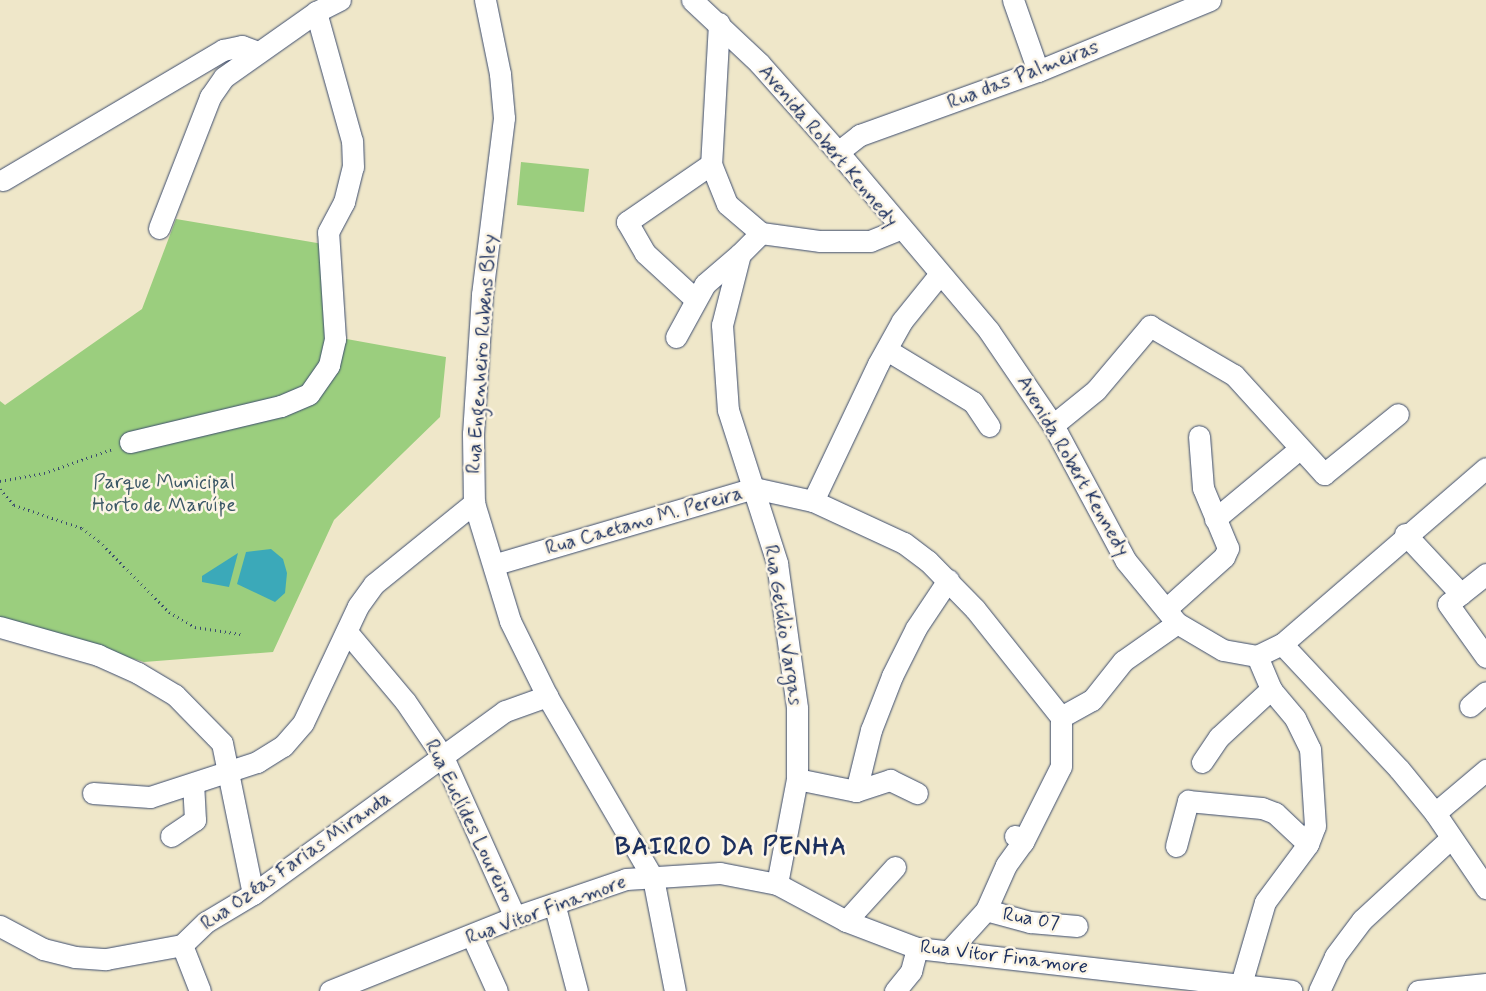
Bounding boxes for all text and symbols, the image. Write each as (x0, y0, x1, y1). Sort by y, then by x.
street label: Rua das Palmeiras (945, 35, 1101, 115)
street label: Avenida Robert Kennedy (751, 57, 905, 235)
street label: Rua Engenheiro Rubens Bley (462, 235, 502, 473)
street label: Avenida Robert Kennedy (1010, 368, 1136, 564)
park label: Parque Municipal Horto de Maruípe (93, 470, 235, 517)
street label: Rua Caetano M. Pereira (542, 481, 746, 561)
street label: Rua Getúlio Vargas (759, 544, 807, 706)
street label: Rua Euclídes Loureiro (420, 738, 518, 904)
street label: Rua Ozéas Farias Miranda (196, 786, 396, 936)
district label: BAIRRO DA PENHA (612, 833, 850, 863)
street label: Rua Vitor Finamore (464, 870, 628, 950)
street label: Rua 07 (1001, 902, 1061, 936)
street label: Rua Vitor Finamore (921, 935, 1087, 979)

